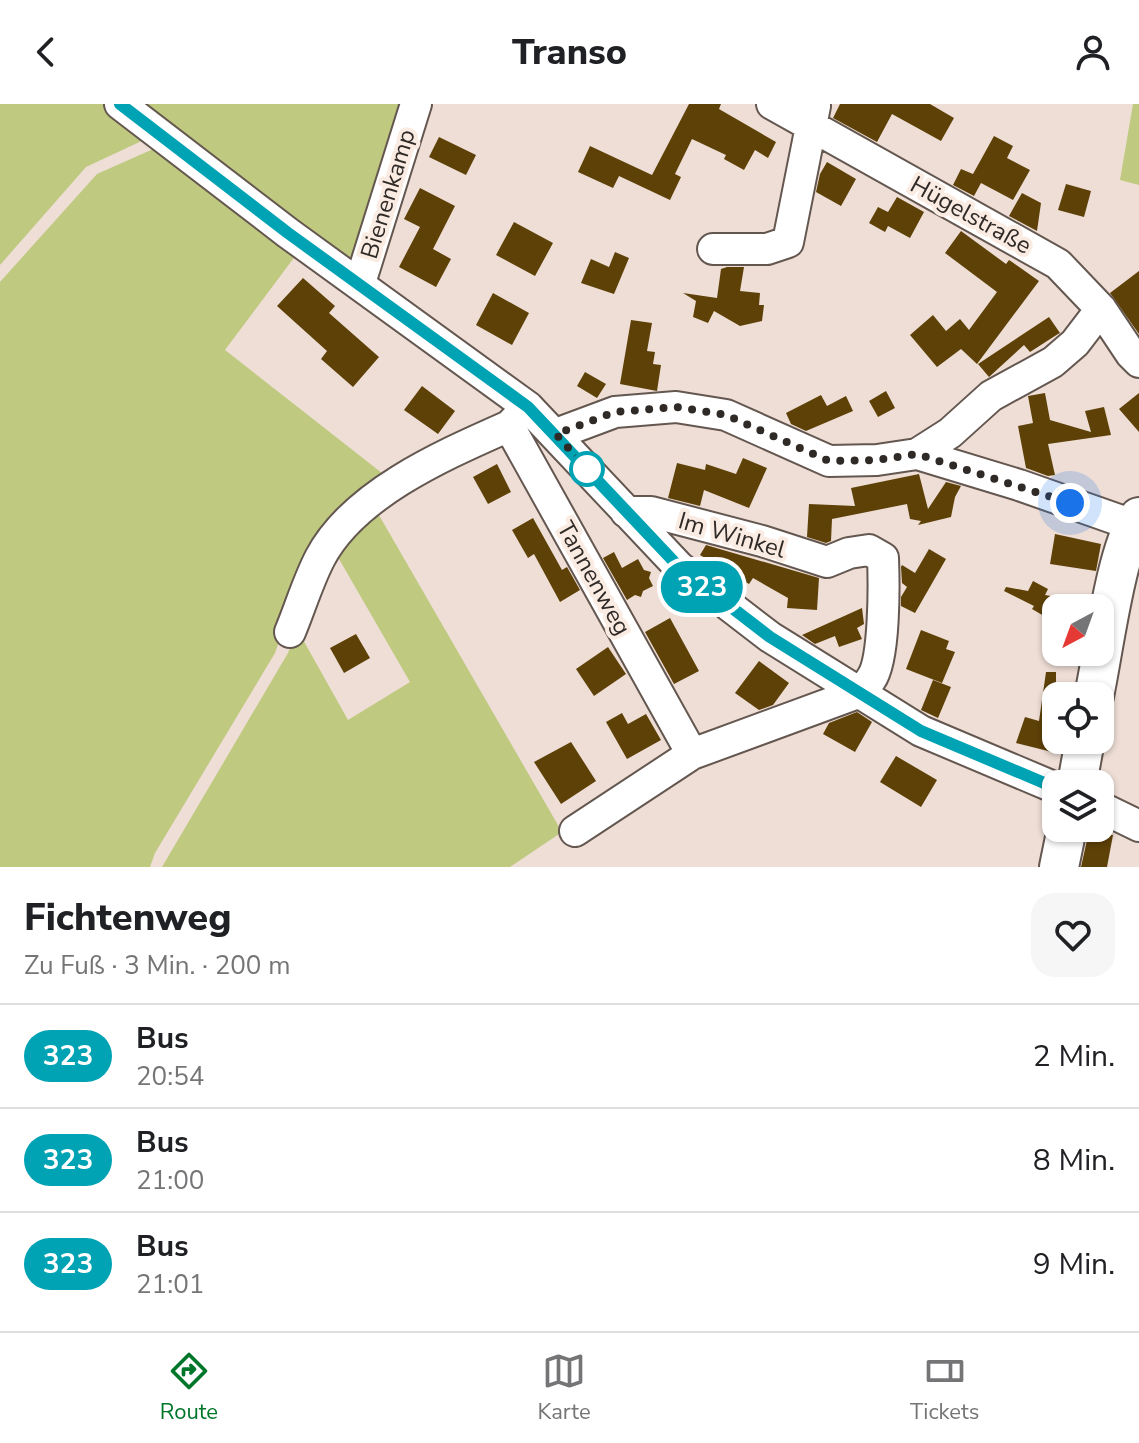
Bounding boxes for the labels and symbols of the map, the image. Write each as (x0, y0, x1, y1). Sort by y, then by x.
street label: Bienenkamp (353, 125, 423, 263)
street label: Hügelstraße (905, 169, 1037, 261)
unlabelled marker (570, 452, 604, 486)
your location (1050, 483, 1090, 523)
street label: Im Winkel (675, 504, 789, 566)
street label: Tannenweg (550, 515, 638, 641)
line badge: 323 (656, 561, 748, 613)
north arrow (1042, 594, 1114, 666)

